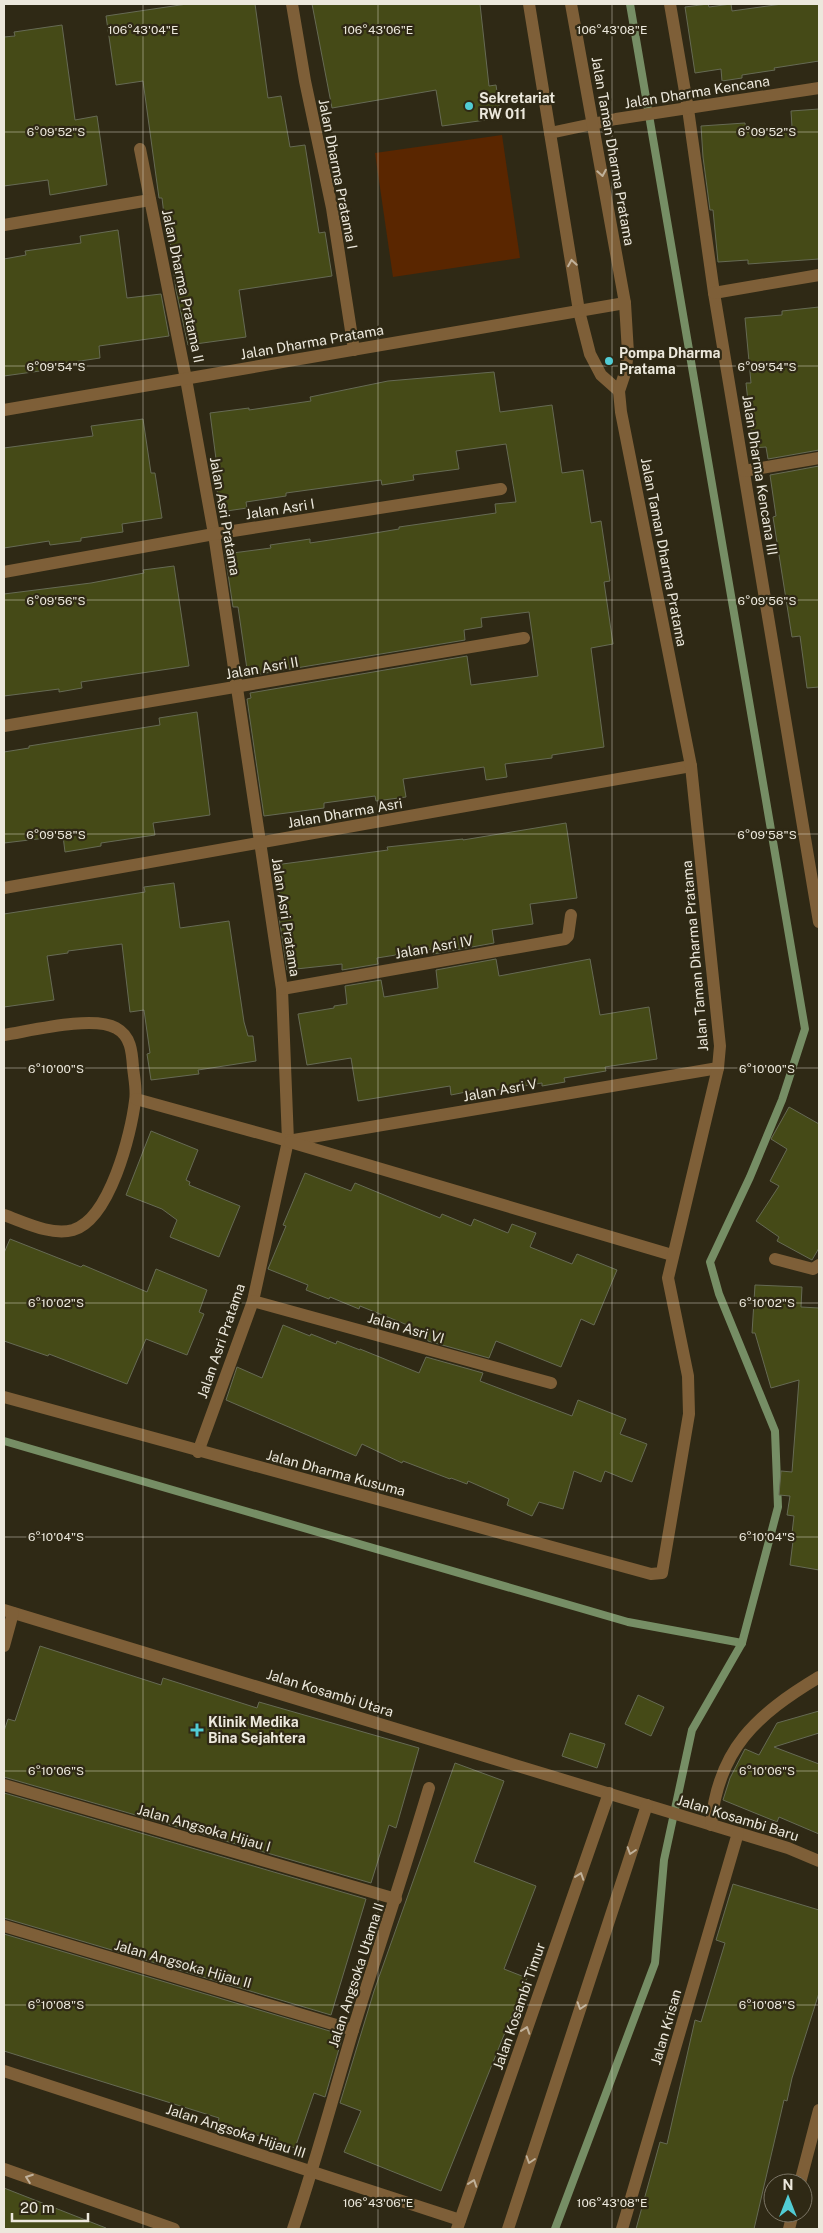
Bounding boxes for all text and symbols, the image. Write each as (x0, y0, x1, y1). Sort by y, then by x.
text: 106°43'04"E (108, 23, 178, 37)
text: 106°43'06"E (343, 23, 413, 37)
text: 106°43'08"E (577, 23, 647, 37)
street label: Jalan Taman Dharma Pratama (588, 55, 638, 247)
street label: Jalan Dharma Kencana (623, 73, 771, 111)
place label: Sekretariat RW 011 (479, 90, 555, 122)
street label: Jalan Dharma Pratama I (316, 98, 360, 250)
marker: Sekretariat RW 011 (463, 100, 475, 112)
text: 6°09'52"S (27, 125, 85, 139)
text: 6°09'52"S (738, 125, 796, 139)
one-way arrow (596, 168, 606, 177)
street label: Jalan Dharma Pratama II (159, 208, 207, 364)
one-way arrow (567, 258, 577, 267)
street label: Jalan Dharma Pratama (239, 322, 385, 362)
place label: Pompa Dharma Pratama (619, 345, 721, 377)
marker: Pompa Dharma Pratama (603, 355, 615, 367)
text: 6°09'54"S (26, 360, 86, 374)
text: 6°09'54"S (737, 360, 797, 374)
street label: Jalan Dharma Kencana III (739, 394, 781, 556)
street label: Jalan Asri Pratama (207, 455, 243, 577)
street label: Jalan Taman Dharma Pratama (638, 456, 690, 648)
street label: Jalan Asri I (244, 496, 316, 522)
text: 6°09'56"S (26, 594, 86, 608)
text: 6°09'56"S (737, 594, 797, 608)
street label: Jalan Asri II (224, 654, 300, 682)
street label: Jalan Dharma Asri (286, 795, 404, 831)
text: 6°09'58"S (26, 828, 86, 842)
text: 6°09'58"S (737, 828, 797, 842)
street label: Jalan Asri Pratama (269, 856, 303, 978)
street label: Jalan Taman Dharma Pratama (679, 860, 711, 1052)
street label: Jalan Asri IV (394, 932, 475, 962)
text: 6°10'00"S (28, 1062, 84, 1076)
text: 6°10'00"S (739, 1062, 795, 1076)
street label: Jalan Asri V (462, 1076, 539, 1104)
street label: Jalan Asri Pratama (194, 1282, 248, 1400)
text: 6°10'02"S (28, 1296, 84, 1310)
text: 6°10'02"S (739, 1296, 795, 1310)
street label: Jalan Asri VI (366, 1309, 446, 1347)
street label: Jalan Dharma Kusuma (265, 1447, 407, 1499)
text: 6°10'04"S (28, 1530, 84, 1544)
text: 6°10'04"S (739, 1530, 795, 1544)
street label: Jalan Kosambi Utara (265, 1666, 395, 1720)
place label: Klinik Medika Bina Sejahtera (208, 1714, 306, 1746)
marker: Klinik Medika Bina Sejahtera (190, 1723, 204, 1737)
text: 6°10'06"S (28, 1764, 84, 1778)
text: 6°10'06"S (739, 1764, 795, 1778)
street label: Jalan Kosambi Baru (675, 1792, 801, 1844)
street label: Jalan Angsoka Hijau I (135, 1801, 273, 1855)
one-way arrow (627, 1847, 637, 1855)
one-way arrow (574, 1873, 584, 1881)
street label: Jalan Angsoka Utama II (325, 1901, 387, 2049)
street label: Jalan Angsoka Hijau II (113, 1937, 253, 1991)
street label: Jalan Kosambi Timur (490, 1940, 548, 2072)
street label: Jalan Krisan (648, 1987, 684, 2067)
text: 6°10'08"S (28, 1998, 84, 2012)
text: 6°10'08"S (739, 1998, 795, 2012)
one-way arrow (576, 2001, 586, 2010)
one-way arrow (520, 2026, 530, 2035)
street label: Jalan Angsoka Hijau III (164, 2101, 308, 2161)
one-way arrow (526, 2156, 536, 2164)
north arrow (763, 2173, 813, 2223)
one-way arrow (26, 2174, 34, 2184)
text: N (783, 2177, 793, 2193)
one-way arrow (467, 2179, 477, 2188)
scale bar (12, 2190, 89, 2222)
text: 106°43'06"E (343, 2196, 413, 2210)
text: 106°43'08"E (577, 2196, 647, 2210)
text: 20 m (20, 2199, 55, 2216)

